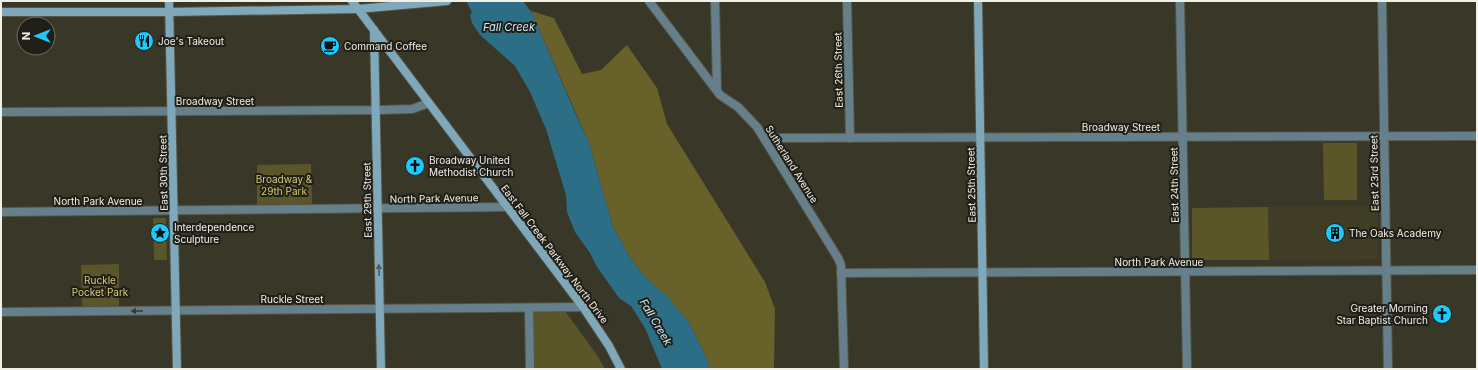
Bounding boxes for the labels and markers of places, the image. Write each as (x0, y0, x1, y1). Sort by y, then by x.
restaurant icon: Joe's Takeout (133, 30, 155, 52)
place label: Joe's Takeout (158, 35, 225, 47)
cafe icon: Command Coffee (319, 35, 341, 57)
place label: Command Coffee (344, 40, 427, 52)
place label: Broadway United Methodist Church (429, 154, 513, 178)
church icon: Broadway United Methodist Church (404, 155, 426, 177)
place label: Interdependence Sculpture (174, 221, 255, 245)
place icon: Interdependence Sculpture (149, 222, 171, 244)
building icon: The Oaks Academy (1324, 222, 1346, 244)
place label: The Oaks Academy (1349, 227, 1442, 239)
place label: Greater Morning Star Baptist Church (1336, 302, 1428, 326)
church icon: Greater Morning Star Baptist Church (1431, 303, 1453, 325)

